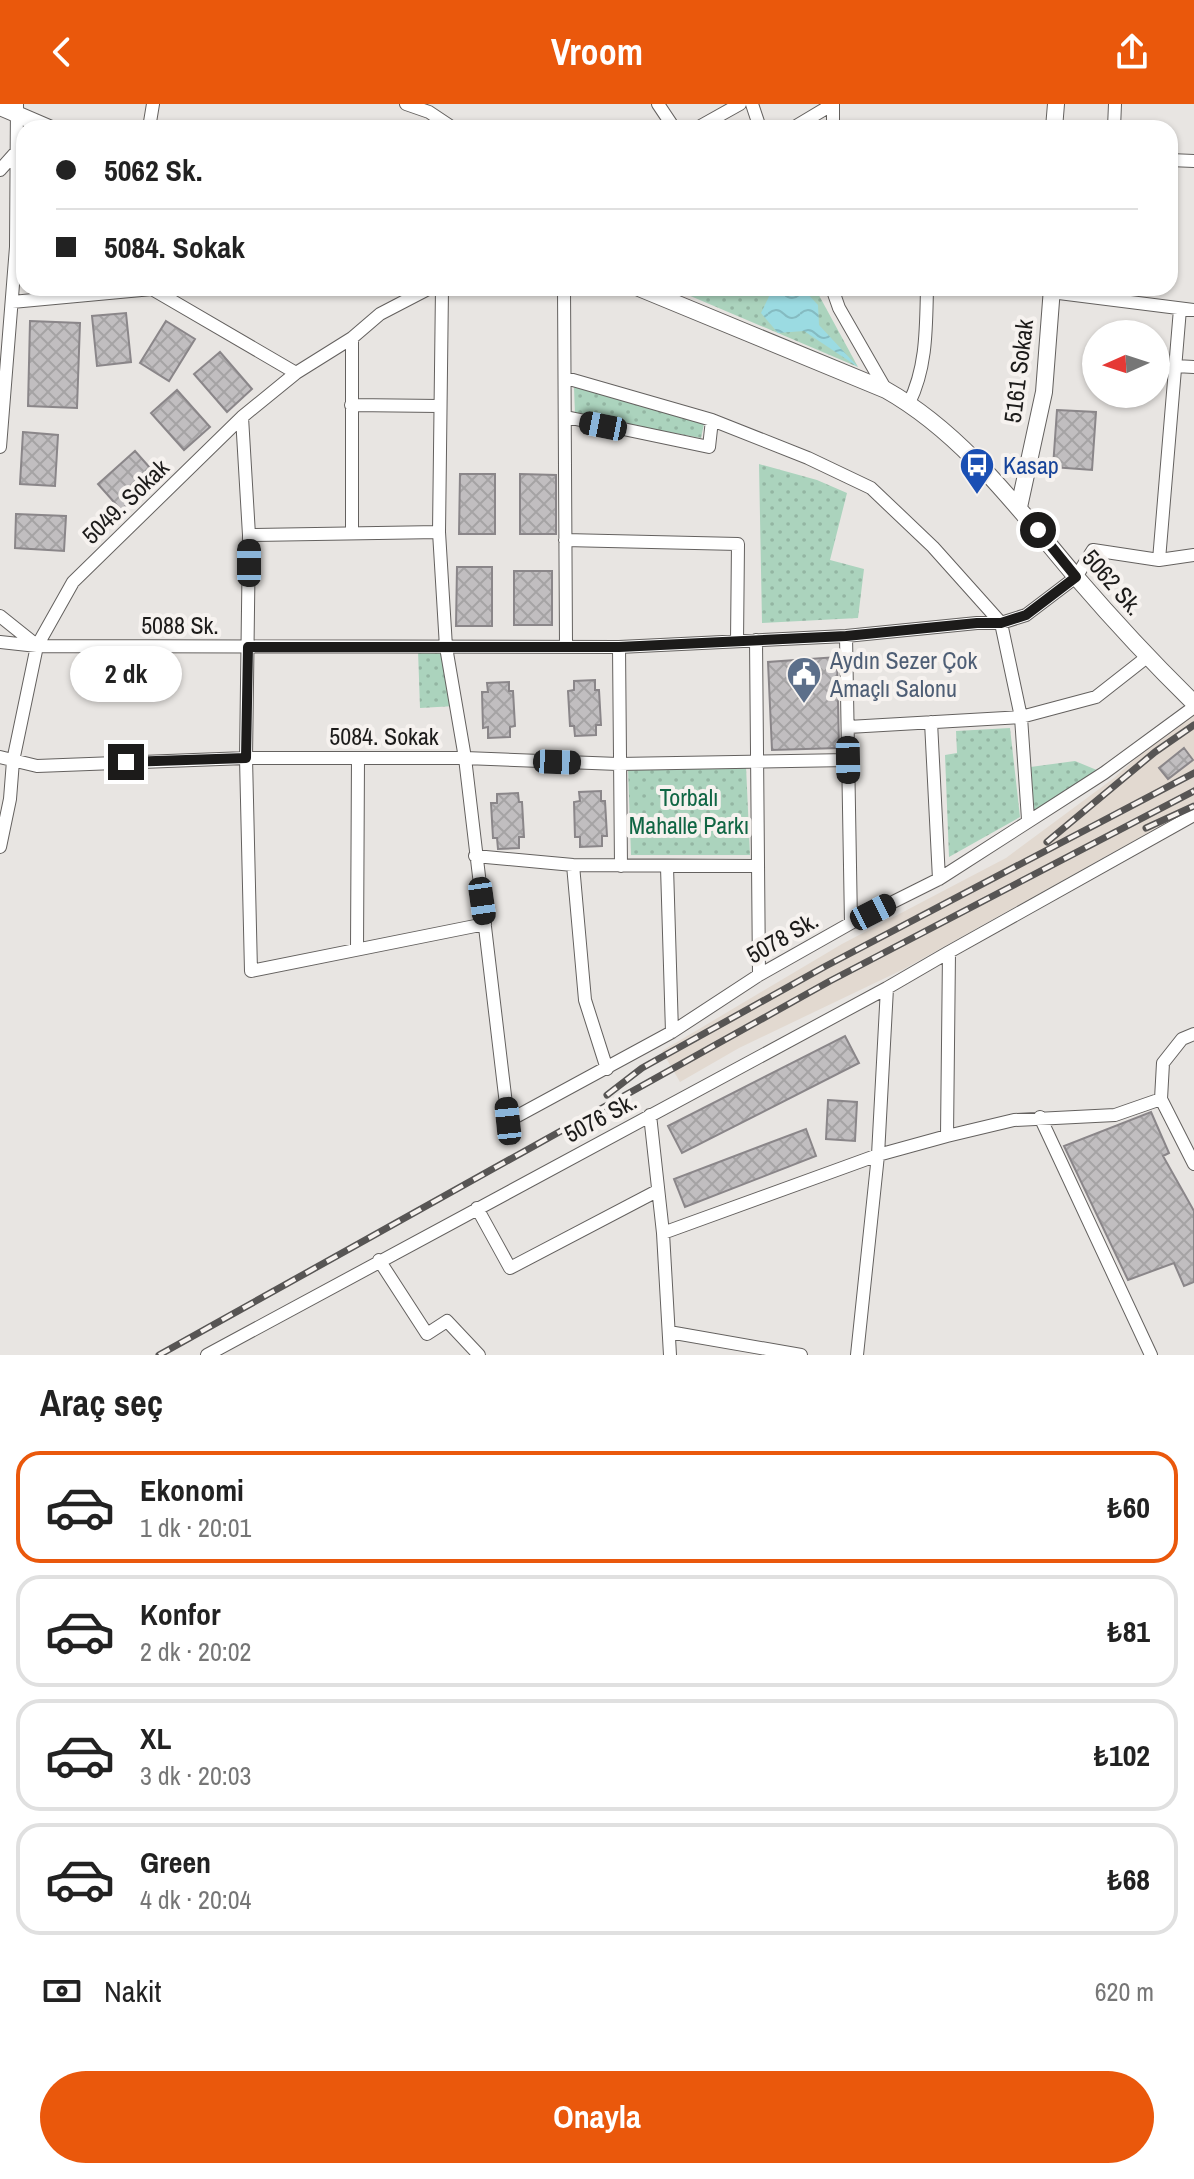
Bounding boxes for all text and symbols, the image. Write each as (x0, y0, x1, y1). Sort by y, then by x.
text: Vroom (551, 28, 643, 76)
icon: back (40, 30, 84, 74)
icon: share (1110, 30, 1154, 74)
text: 5062 Sk. (104, 150, 203, 190)
text: 5084. Sokak (104, 227, 245, 267)
street label: 5161 Sokak (996, 317, 1040, 425)
north arrow (1082, 320, 1170, 408)
map controls (1082, 320, 1170, 408)
car (577, 410, 629, 442)
bus stop icon: Kasap (958, 446, 996, 496)
place label: Kasap (1003, 449, 1059, 481)
street label: 5049. Sokak (75, 451, 176, 551)
route start (1020, 512, 1056, 548)
car (237, 539, 261, 587)
street label: 5062 Sk. (1075, 542, 1151, 622)
street label: 5088 Sk. (141, 609, 219, 641)
place label: Aydın Sezer Çok Amaçlı Salonu (829, 644, 977, 704)
callout: 2 dk (70, 646, 182, 702)
public building icon: Aydın Sezer Çok Amaçlı Salonu (785, 655, 823, 705)
text: 2 dk (105, 656, 147, 691)
street label: 5084. Sokak (329, 720, 439, 752)
car (836, 736, 860, 784)
route end (108, 744, 144, 780)
car (533, 749, 581, 775)
park label: Torbalı Mahalle Parkı (629, 781, 749, 841)
car (467, 876, 497, 926)
car (846, 890, 900, 934)
street label: 5078 Sk. (740, 904, 824, 970)
street label: 5076 Sk. (558, 1085, 642, 1149)
car (494, 1096, 522, 1146)
text: Araç seç (40, 1379, 163, 1427)
text: Ekonomi (140, 1470, 244, 1510)
icon: car (44, 1471, 116, 1543)
text: ₺60 (1108, 1487, 1150, 1527)
text: 1 dk · 20:01 (140, 1510, 251, 1545)
text: Konfor (140, 1594, 221, 1634)
icon: car (44, 1595, 116, 1667)
text: ₺81 (1108, 1611, 1150, 1651)
text: 2 dk · 20:02 (140, 1634, 251, 1669)
text: XL (140, 1718, 171, 1758)
icon: car (44, 1719, 116, 1791)
text: ₺102 (1094, 1735, 1150, 1775)
text: 3 dk · 20:03 (140, 1758, 251, 1793)
text: Green (140, 1842, 211, 1882)
icon: car (44, 1843, 116, 1915)
text: ₺68 (1108, 1859, 1150, 1899)
text: 4 dk · 20:04 (140, 1882, 251, 1917)
icon: cash (40, 1969, 84, 2013)
text: Nakit (104, 1971, 161, 2011)
text: 620 m (1095, 1974, 1154, 2009)
button: Onayla (40, 2071, 1154, 2163)

